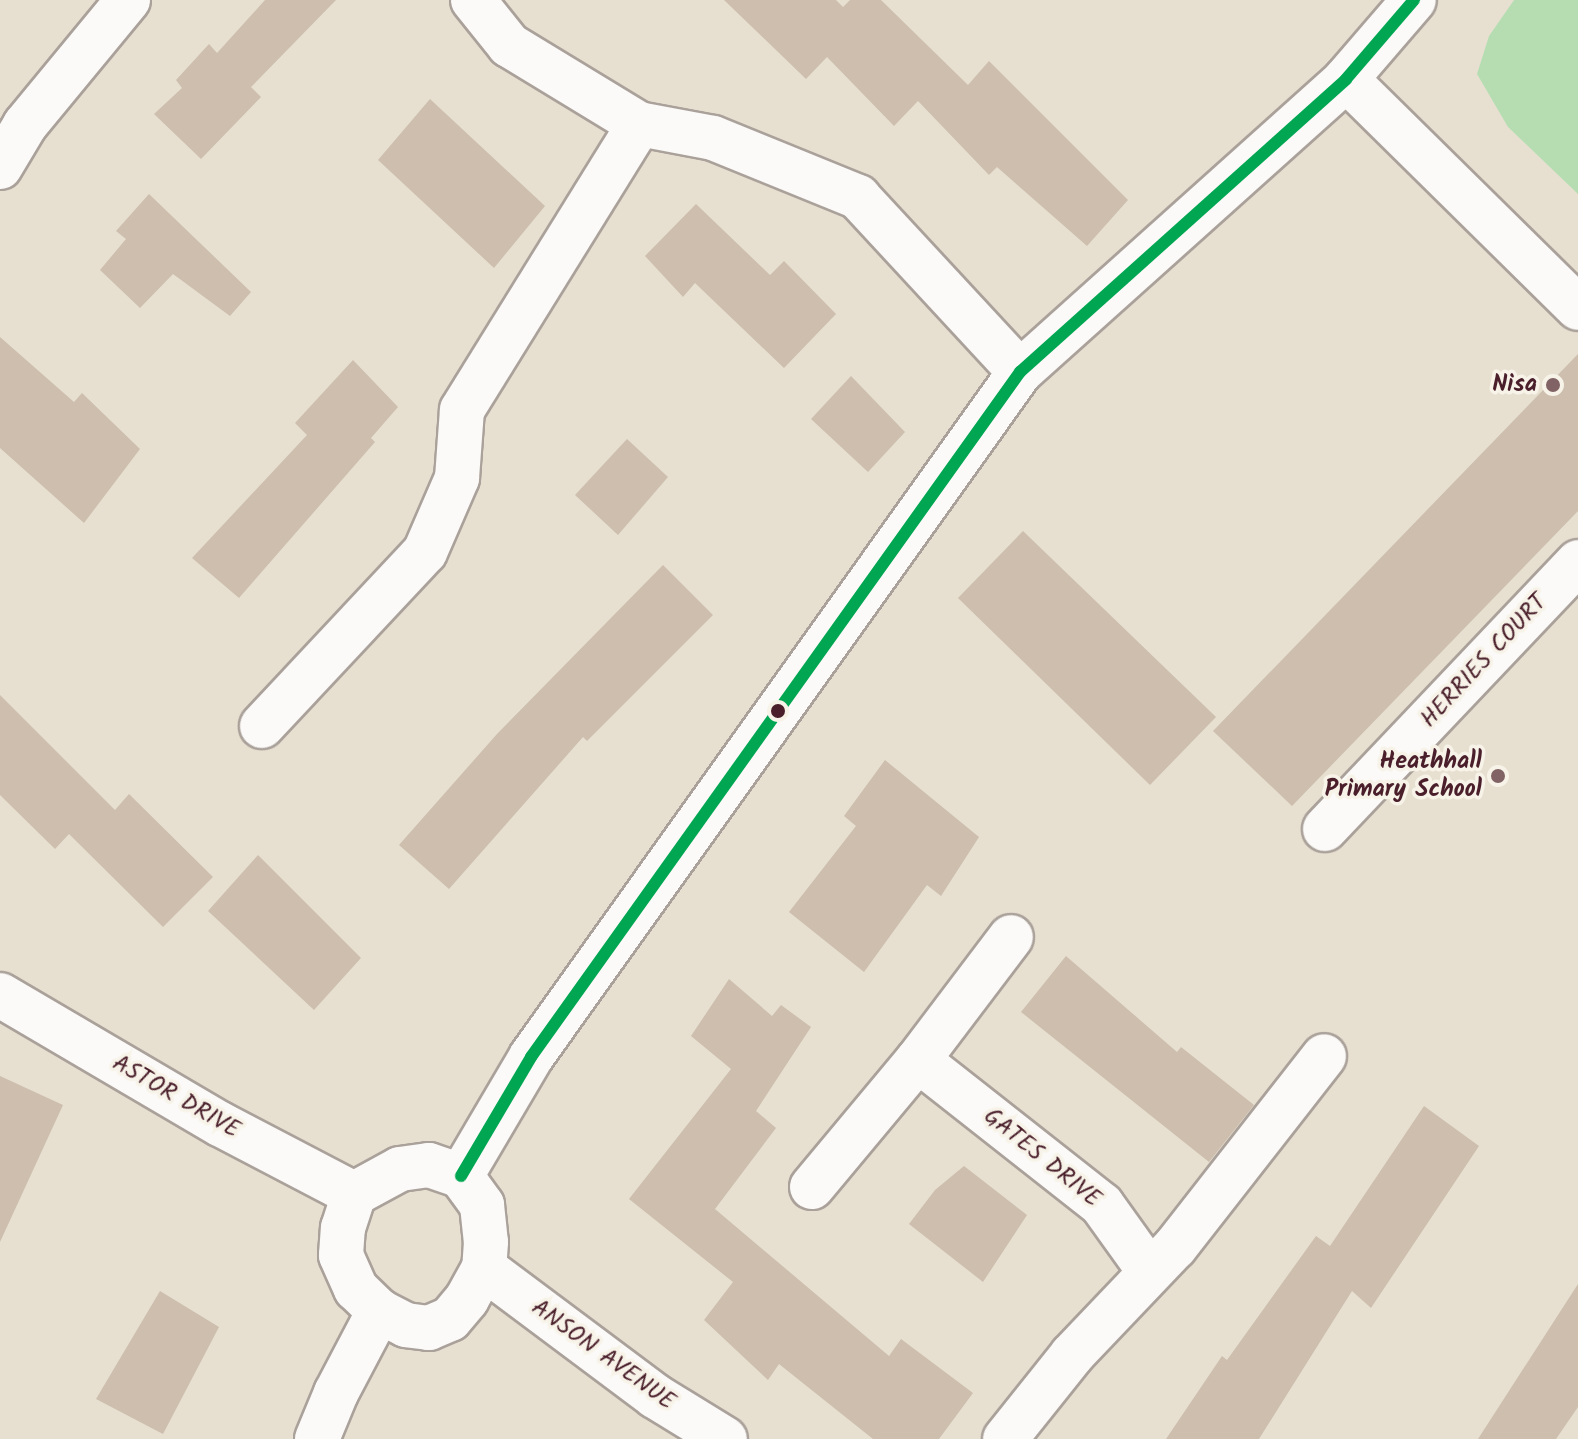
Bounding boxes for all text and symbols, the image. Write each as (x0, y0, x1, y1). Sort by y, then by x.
place label: Nisa (1492, 371, 1537, 399)
marker: Nisa (1544, 376, 1562, 394)
street label: HERRIES COURT (1415, 588, 1553, 734)
unlabelled marker (770, 703, 786, 719)
place label: Heathhall Primary School (1325, 748, 1482, 804)
marker: Heathhall Primary School (1489, 767, 1507, 785)
street label: ASTOR DRIVE (107, 1049, 245, 1145)
street label: GATES DRIVE (978, 1102, 1106, 1214)
street label: ANSON AVENUE (526, 1293, 680, 1417)

